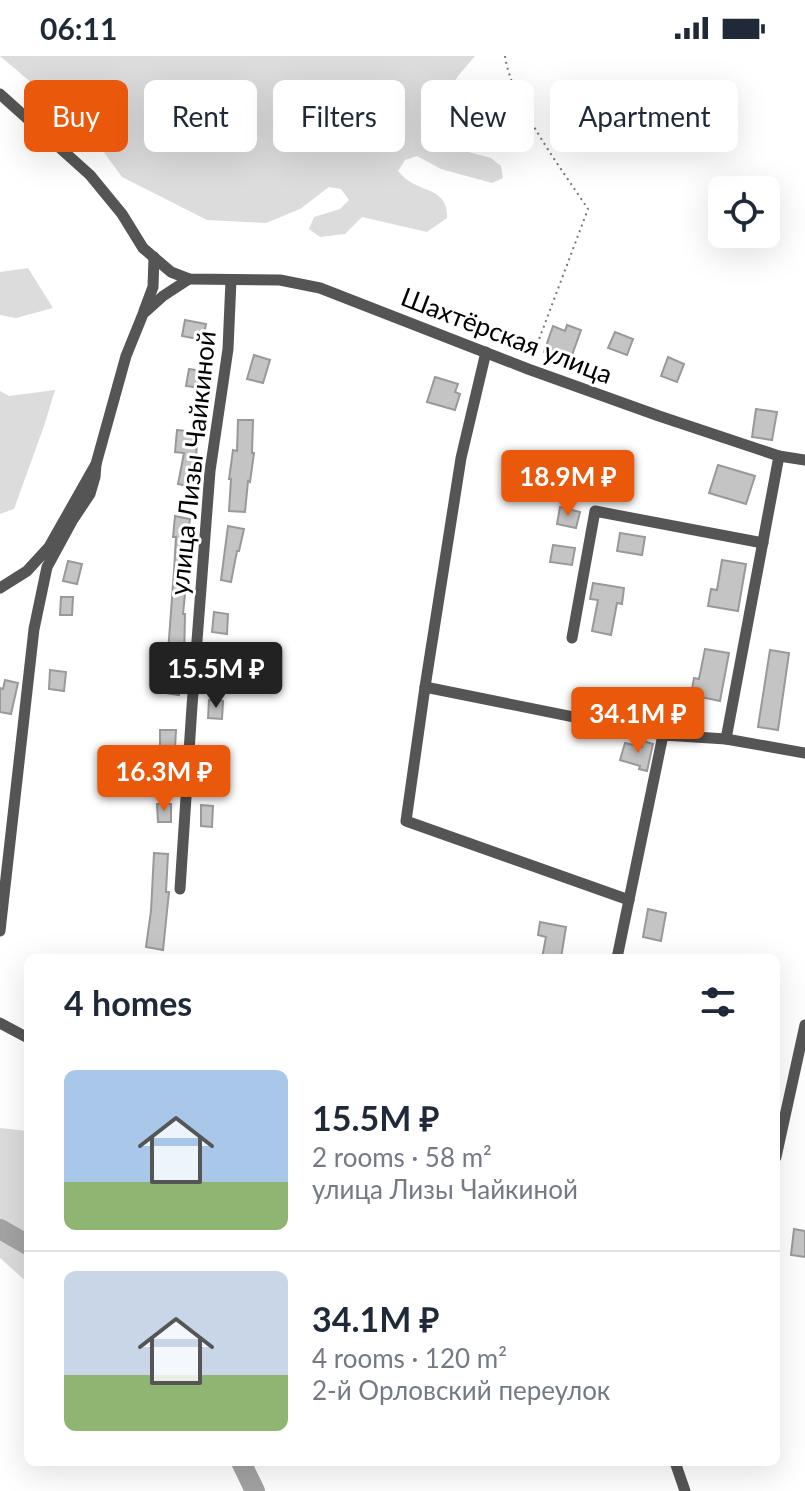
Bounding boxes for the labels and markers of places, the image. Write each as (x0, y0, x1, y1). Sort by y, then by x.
pin: 18.9M ₽ (494, 450, 642, 518)
pin: 15.5M ₽ (142, 642, 290, 710)
pin: 34.1M ₽ (564, 687, 712, 755)
pin: 16.3M ₽ (90, 745, 238, 813)

